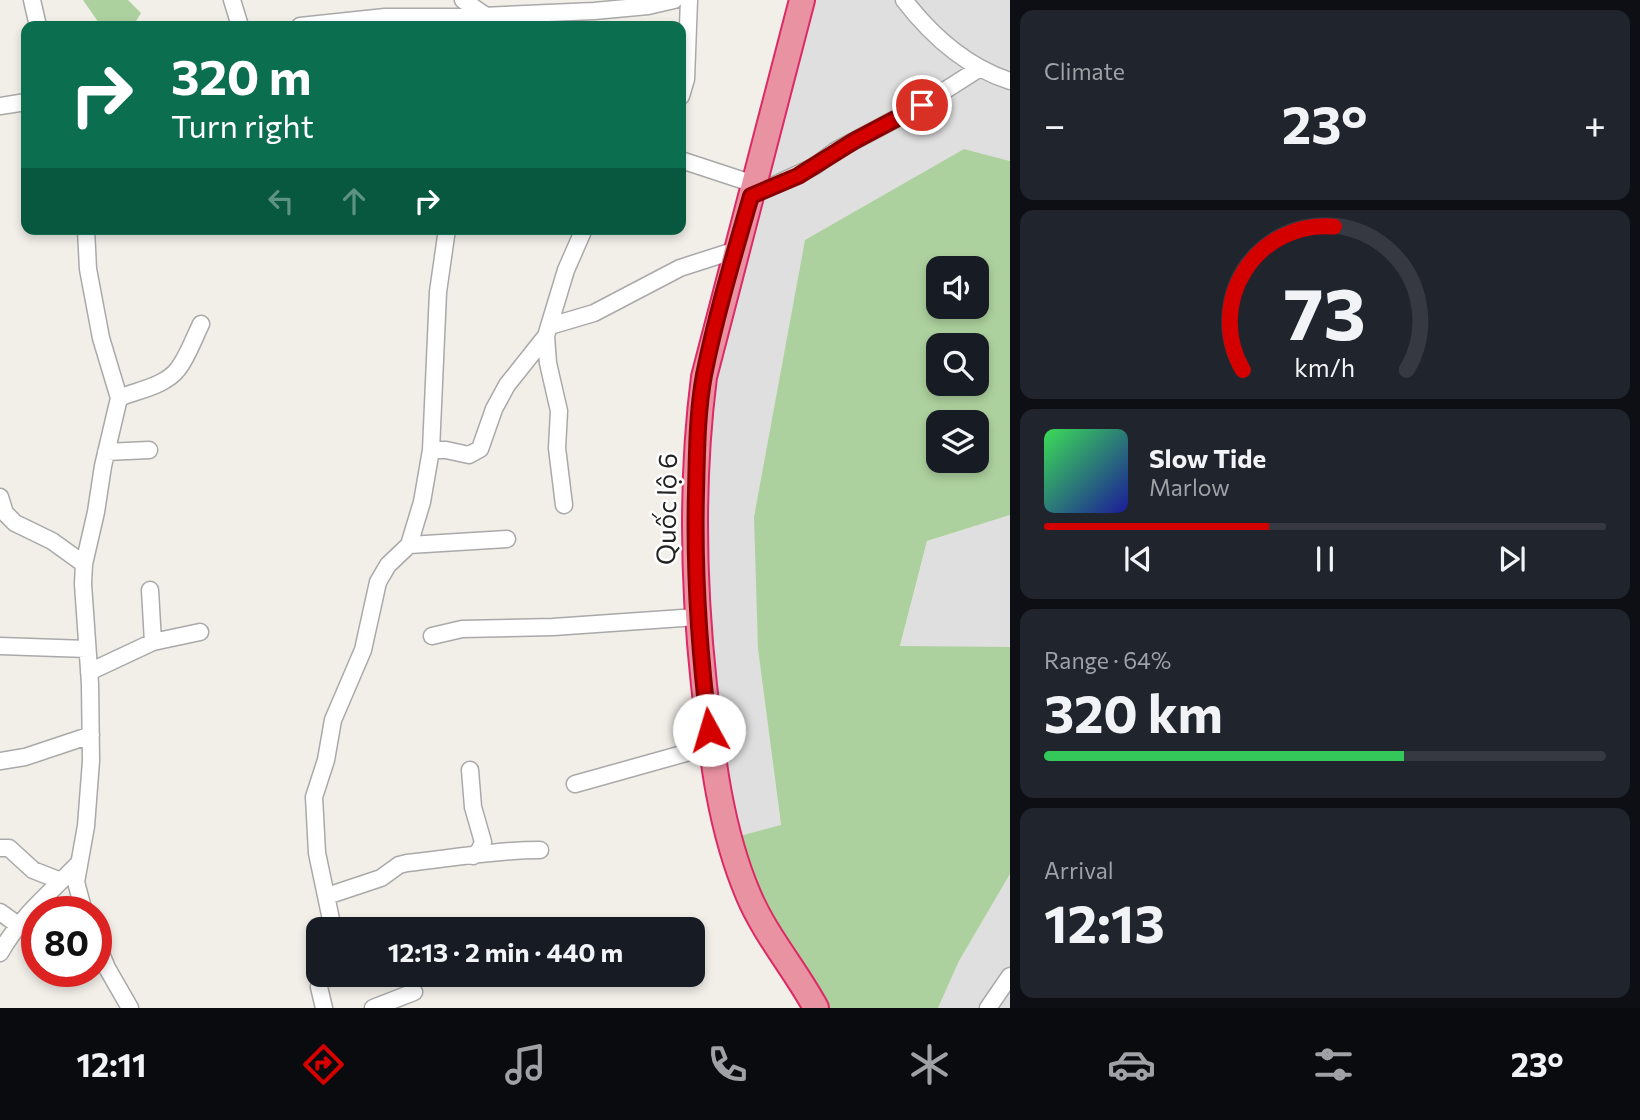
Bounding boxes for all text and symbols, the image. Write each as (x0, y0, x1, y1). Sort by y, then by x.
text: 320 m (171, 45, 312, 105)
icon: right (56, 49, 147, 140)
text: Climate (1044, 57, 1125, 85)
pin (892, 75, 952, 135)
icon: arrive (903, 86, 941, 124)
text: 23° (1282, 91, 1368, 155)
text: − (1044, 100, 1066, 147)
text: + (1584, 100, 1606, 147)
text: Turn right (171, 105, 314, 145)
icon: left (262, 182, 300, 220)
icon: ahead (335, 182, 373, 220)
icon: right (408, 182, 446, 220)
map controls (926, 256, 989, 473)
button: sound (926, 256, 989, 319)
text: 73 (1284, 267, 1366, 356)
button: search (926, 333, 989, 396)
text: km/h (1295, 352, 1355, 382)
button: layers (926, 410, 989, 473)
text: Slow Tide (1149, 442, 1266, 473)
street label: Quốc lộ 6 (649, 453, 682, 565)
text: Marlow (1149, 473, 1230, 501)
icon: previous (1119, 540, 1157, 578)
icon: pause (1306, 540, 1344, 578)
icon: next (1493, 540, 1531, 578)
text: Range · 64% (1044, 646, 1171, 674)
text: 320 km (1044, 680, 1223, 744)
position arrow (672, 693, 746, 767)
text: Arrival (1044, 856, 1114, 884)
text: 12:13 (1044, 890, 1165, 954)
speed limit sign: 80 (21, 896, 112, 987)
text: 12:13 · 2 min · 440 m (388, 936, 623, 967)
icon: directions (299, 1040, 348, 1089)
icon: music (501, 1040, 550, 1089)
icon: phone (703, 1040, 752, 1089)
icon: climate (905, 1040, 954, 1089)
icon: car (1107, 1040, 1156, 1089)
icon: filters (1309, 1040, 1358, 1089)
text: 12:11 (76, 1044, 147, 1084)
text: 23° (1511, 1044, 1564, 1084)

